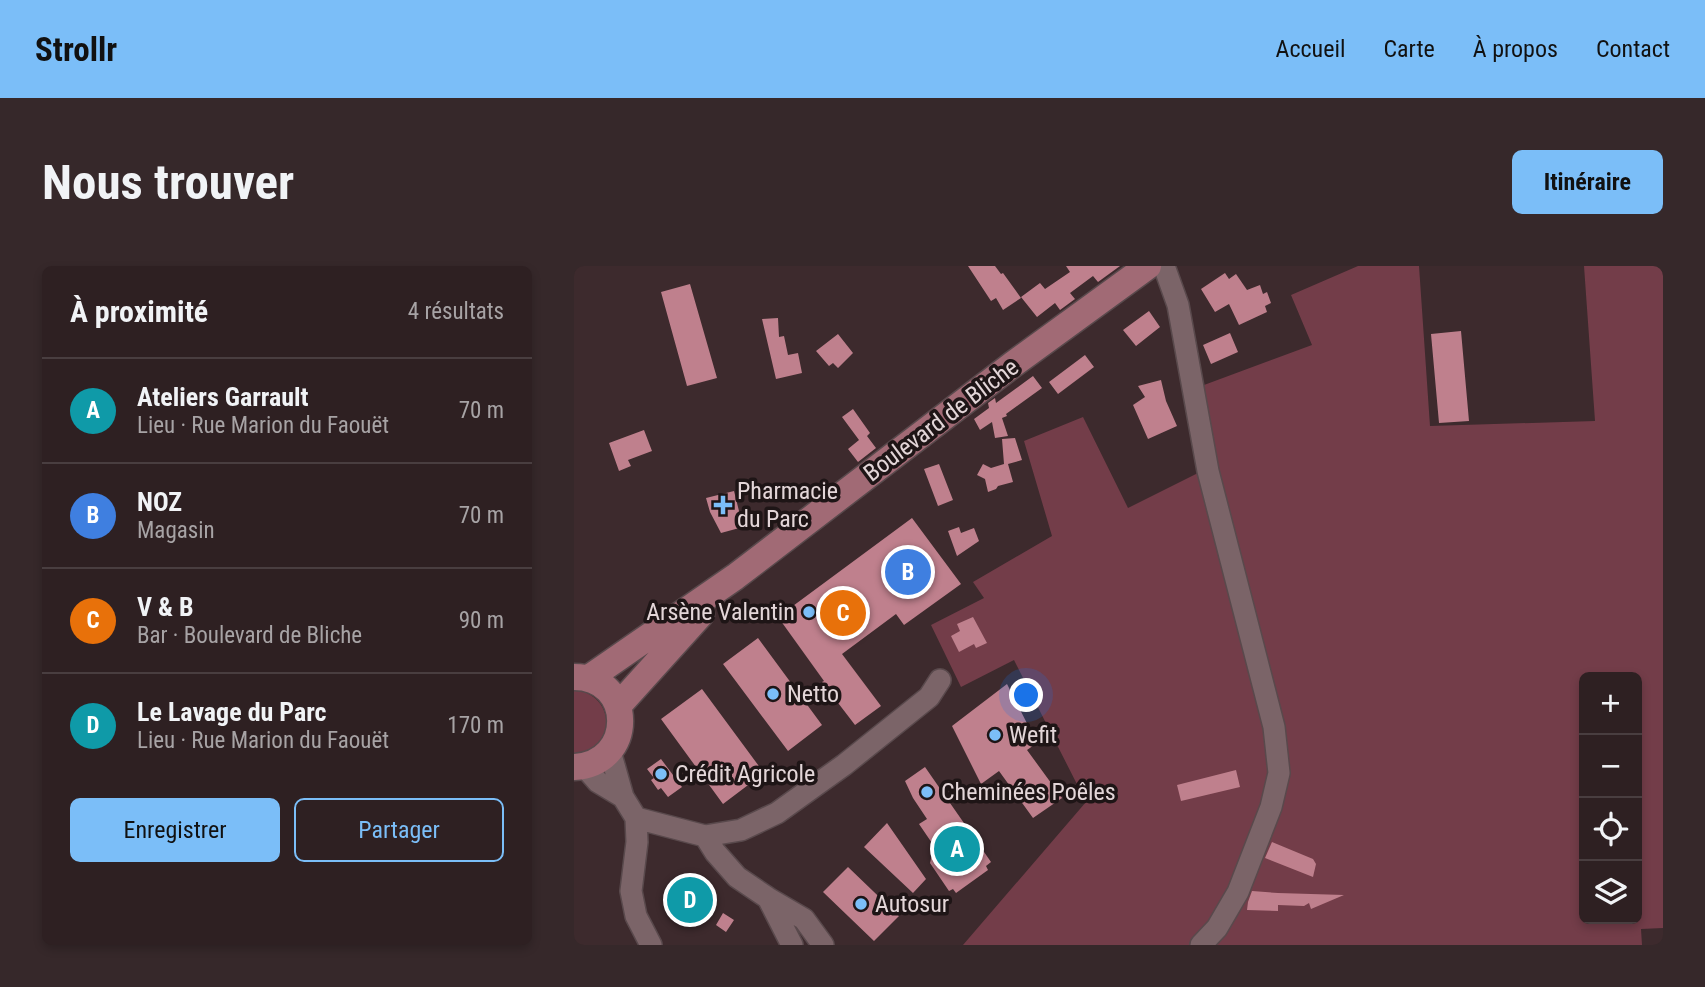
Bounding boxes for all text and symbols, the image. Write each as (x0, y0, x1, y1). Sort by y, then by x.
text: Strollr (35, 30, 117, 69)
text: Accueil (1276, 35, 1345, 63)
text: Carte (1383, 35, 1435, 63)
text: À propos (1473, 35, 1558, 63)
text: Contact (1596, 35, 1670, 63)
button: Itinéraire (1512, 150, 1663, 214)
text: Nous trouver (42, 154, 294, 211)
text: À proximité (70, 294, 208, 329)
text: 4 résultats (408, 298, 504, 325)
street label: Boulevard de Bliche (858, 353, 1024, 487)
text: Ateliers Garrault (137, 382, 309, 412)
text: A (86, 397, 100, 424)
text: 70 m (459, 397, 504, 424)
text: Lieu · Rue Marion du Faouët (137, 412, 389, 439)
place label: Pharmacie du Parc (737, 477, 838, 533)
text: NOZ (137, 487, 182, 517)
marker: Pharmacie du Parc (715, 497, 731, 513)
text: B (87, 502, 99, 529)
text: 70 m (459, 502, 504, 529)
text: Magasin (137, 517, 215, 544)
pin: B (885, 546, 931, 598)
pin: C (820, 587, 866, 639)
text: V & B (137, 592, 194, 622)
place label: Arsène Valentin (646, 598, 795, 626)
marker: Arsène Valentin (801, 604, 817, 620)
text: C (86, 607, 100, 634)
text: 90 m (459, 607, 504, 634)
text: Bar · Boulevard de Bliche (137, 622, 362, 649)
map controls (1579, 672, 1642, 924)
button: + (1579, 672, 1642, 735)
your location (1009, 678, 1043, 712)
place label: Netto (787, 680, 839, 708)
marker: Netto (765, 686, 781, 702)
text: Le Lavage du Parc (137, 697, 327, 727)
text: D (87, 712, 100, 739)
text: 170 m (447, 712, 504, 739)
place label: Wefit (1009, 721, 1057, 749)
text: Lieu · Rue Marion du Faouët (137, 727, 389, 754)
marker: Wefit (987, 727, 1003, 743)
button: − (1579, 735, 1642, 798)
place label: Crédit Agricole (675, 760, 815, 788)
marker: Crédit Agricole (653, 766, 669, 782)
place label: Cheminées Poêles (941, 778, 1116, 806)
marker: Cheminées Poêles (919, 784, 935, 800)
button: Enregistrer (70, 798, 280, 862)
button: Partager (294, 798, 504, 862)
button: locate (1579, 798, 1642, 861)
pin: A (934, 823, 980, 875)
button: layers (1579, 861, 1642, 924)
pin: D (667, 874, 713, 926)
place label: Autosur (875, 890, 949, 918)
marker: Autosur (853, 896, 869, 912)

